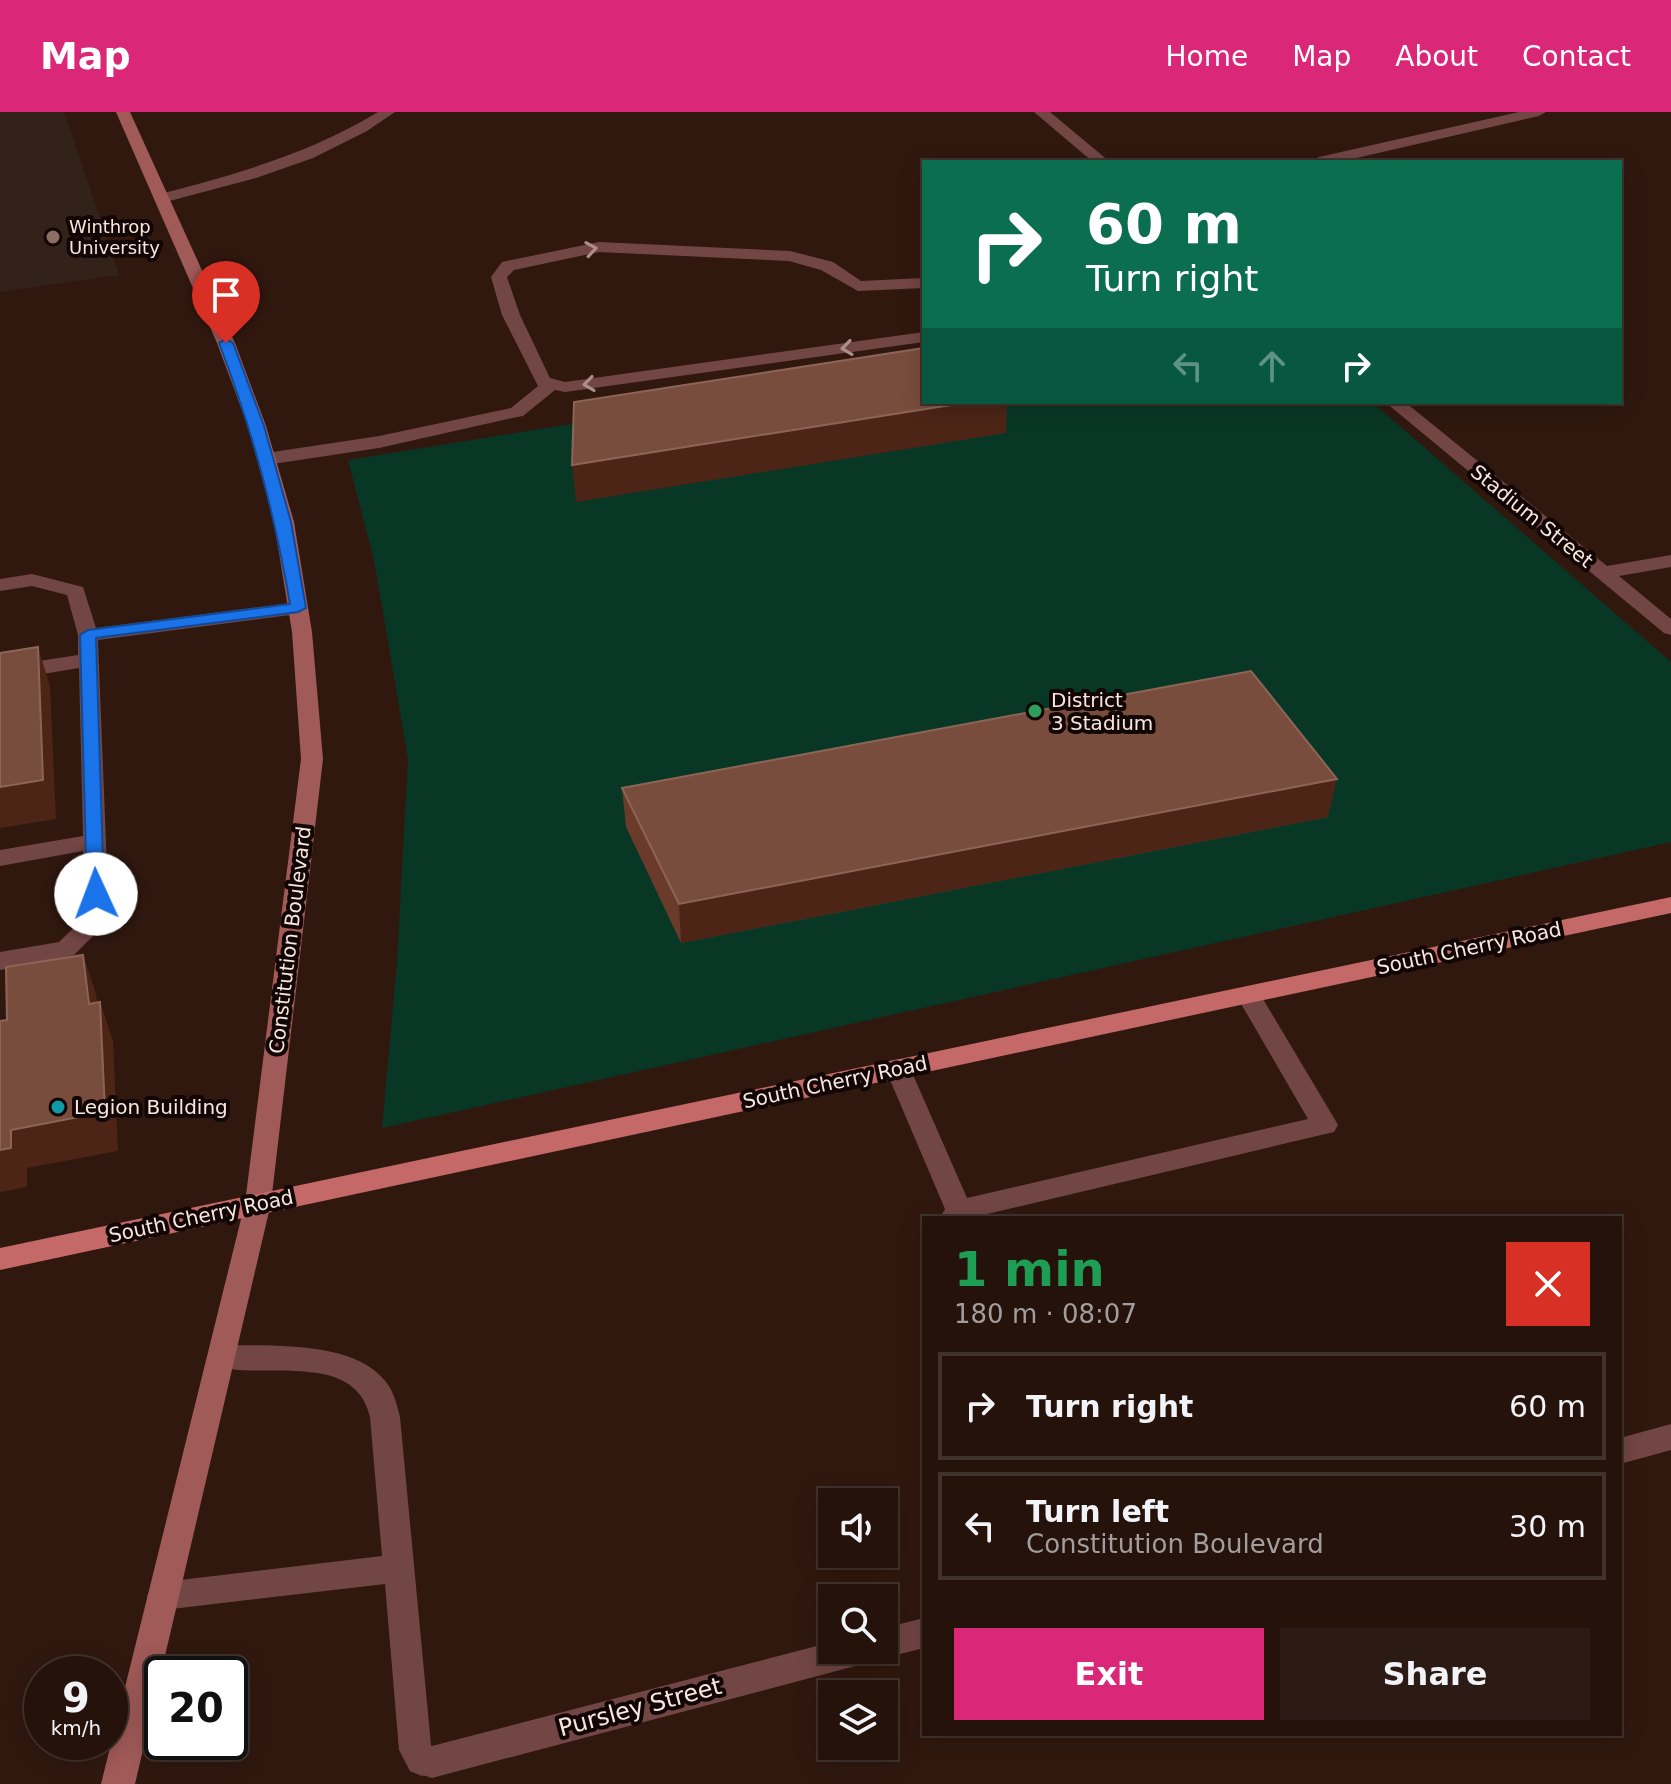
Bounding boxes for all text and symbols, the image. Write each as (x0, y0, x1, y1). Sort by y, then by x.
text: Map (40, 34, 131, 78)
text: Home (1165, 40, 1248, 73)
text: Map (1292, 40, 1351, 73)
text: About (1395, 40, 1478, 73)
text: Contact (1522, 40, 1631, 73)
text: 60 m (1086, 191, 1242, 256)
icon: right (954, 192, 1058, 296)
place label: Winthrop University (69, 216, 160, 258)
marker: Winthrop University (44, 228, 62, 246)
one-way arrow (584, 242, 597, 259)
text: Turn right (1086, 258, 1258, 299)
pin (192, 261, 260, 343)
icon: arrive (204, 273, 248, 317)
one-way arrow (840, 339, 854, 356)
icon: left (1166, 344, 1210, 388)
icon: ahead (1250, 344, 1294, 388)
icon: right (1334, 344, 1378, 388)
one-way arrow (582, 375, 596, 392)
street label: Stadium Street (1466, 459, 1598, 573)
place label: District 3 Stadium (1051, 688, 1153, 735)
marker: District 3 Stadium (1026, 702, 1044, 720)
street label: Constitution Boulevard (264, 825, 316, 1055)
position arrow (54, 852, 138, 936)
street label: South Cherry Road (1375, 917, 1563, 979)
street label: South Cherry Road (741, 1051, 929, 1113)
place label: Legion Building (74, 1095, 228, 1119)
marker: Legion Building (49, 1098, 67, 1116)
street label: South Cherry Road (107, 1185, 295, 1247)
text: 1 min (954, 1241, 1105, 1297)
button: close (1506, 1242, 1590, 1326)
text: 180 m · 08:07 (954, 1299, 1137, 1329)
icon: right (958, 1384, 1002, 1428)
text: Turn right (1026, 1389, 1193, 1424)
text: 60 m (1509, 1389, 1586, 1424)
map controls (818, 1488, 898, 1760)
button: sound (818, 1488, 898, 1568)
text: Turn left (1026, 1494, 1169, 1529)
icon: left (958, 1504, 1002, 1548)
text: 30 m (1509, 1509, 1586, 1544)
text: Constitution Boulevard (1026, 1529, 1324, 1559)
button: search (818, 1584, 898, 1664)
button: Exit (954, 1628, 1264, 1720)
button: Share (1280, 1628, 1590, 1720)
speed limit sign: 20 (144, 1656, 248, 1760)
street label: Pursley Street (555, 1672, 725, 1742)
text: 9 (62, 1675, 90, 1721)
button: layers (818, 1680, 898, 1760)
text: km/h (51, 1716, 101, 1740)

